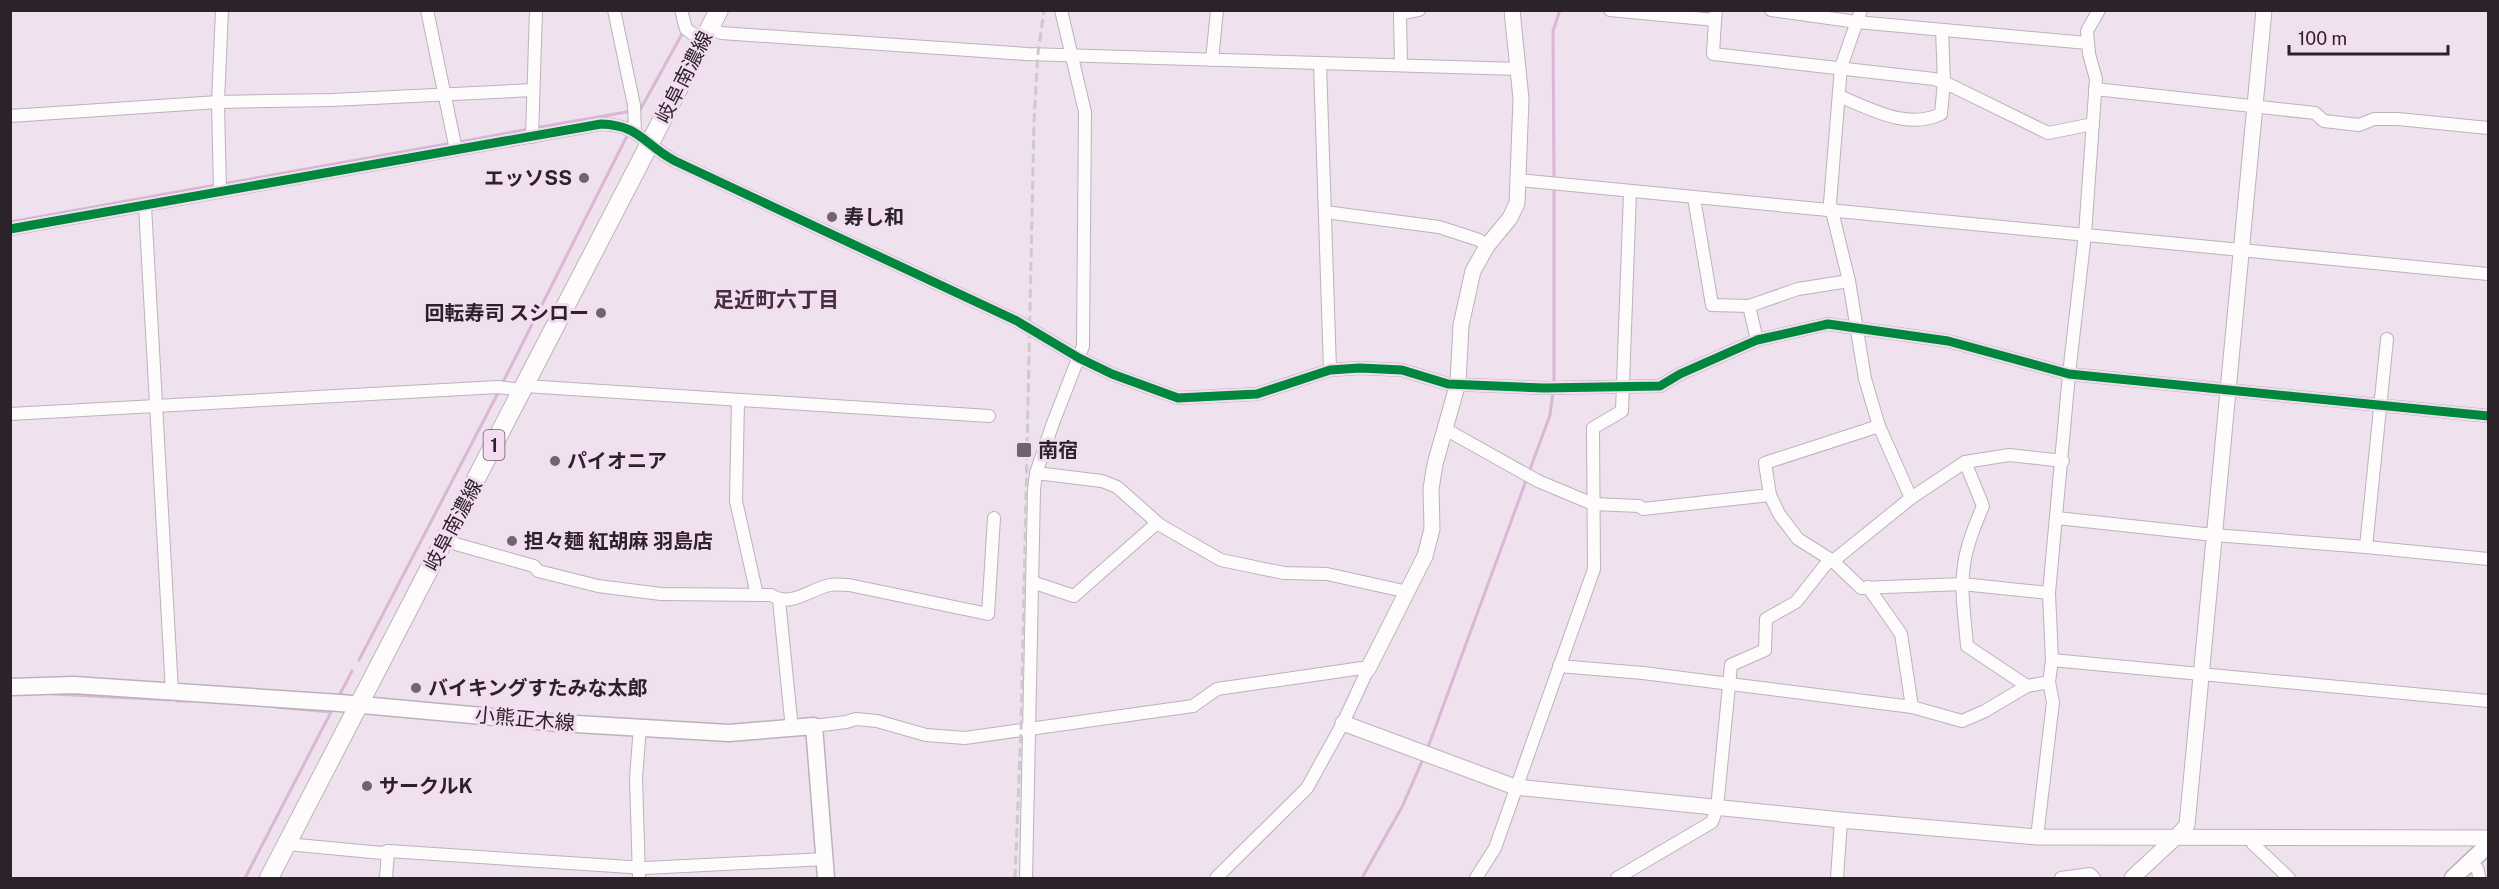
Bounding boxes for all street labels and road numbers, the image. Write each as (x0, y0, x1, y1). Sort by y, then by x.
street label: 岐阜南濃線 (651, 27, 717, 127)
road number: 1 (484, 430, 504, 460)
street label: 岐阜南濃線 (419, 475, 487, 575)
street label: 小熊正木線 (474, 703, 576, 735)

